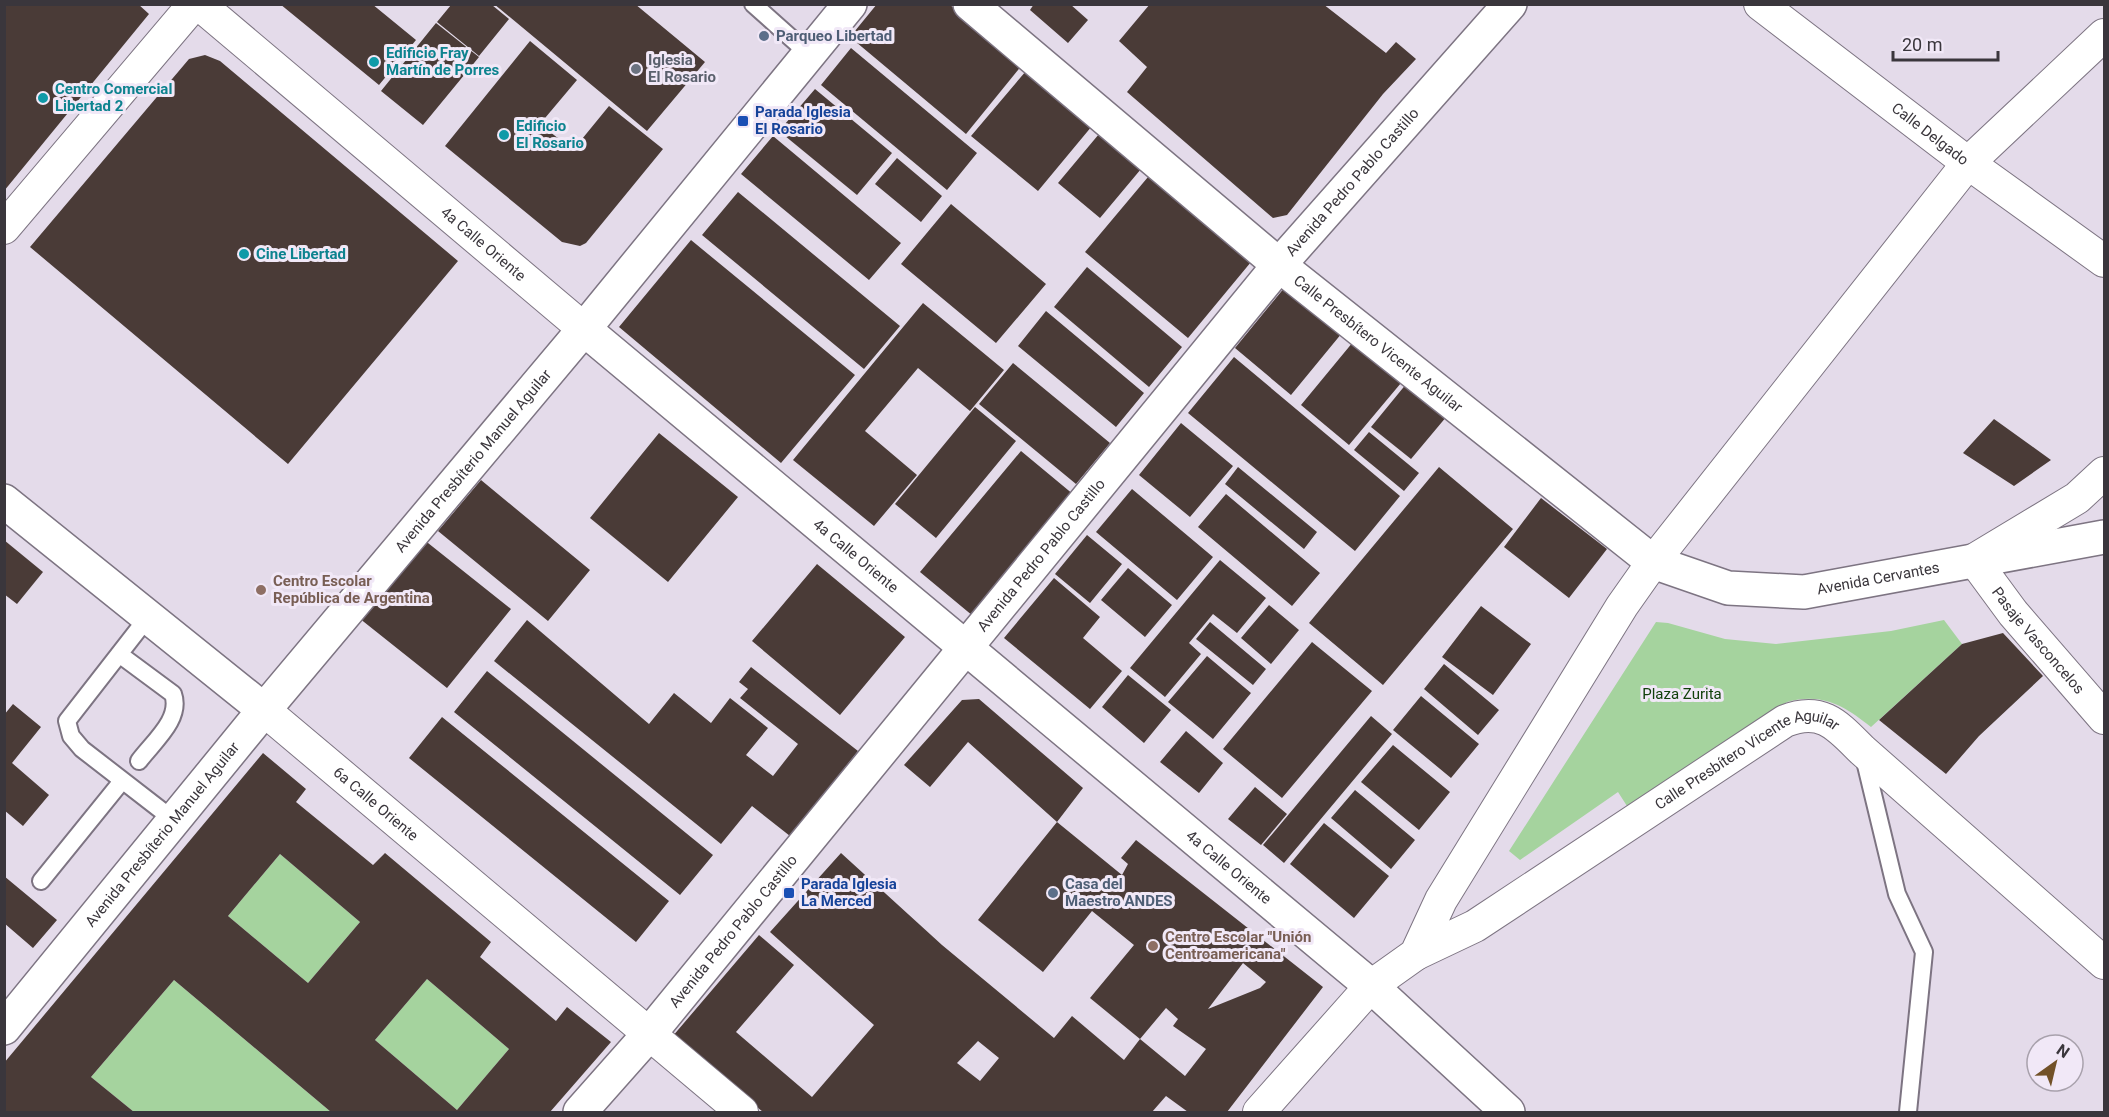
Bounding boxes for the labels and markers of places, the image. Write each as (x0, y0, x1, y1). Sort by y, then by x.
place label: Parqueo Libertad (776, 27, 892, 45)
marker: Parqueo Libertad (757, 29, 771, 43)
place label: Edificio Fray Martín de Porres (386, 44, 500, 79)
place label: Iglesia El Rosario (648, 51, 716, 86)
marker: Edificio Fray Martín de Porres (367, 55, 381, 69)
marker: Iglesia El Rosario (629, 62, 643, 76)
place label: Centro Comercial Libertad 2 (55, 80, 172, 115)
marker: Centro Comercial Libertad 2 (36, 91, 50, 105)
place label: Parada Iglesia El Rosario (755, 103, 851, 138)
marker: Parada Iglesia El Rosario (736, 114, 750, 128)
place label: Edificio El Rosario (516, 117, 584, 152)
marker: Edificio El Rosario (497, 128, 511, 142)
place label: Cine Libertad (256, 245, 346, 263)
marker: Cine Libertad (237, 247, 251, 261)
place label: Centro Escolar República de Argentina (273, 572, 430, 607)
marker: Centro Escolar República de Argentina (254, 583, 268, 597)
place label: Parada Iglesia La Merced (801, 875, 897, 910)
place label: Casa del Maestro ANDES (1065, 875, 1173, 910)
marker: Parada Iglesia La Merced (782, 886, 796, 900)
marker: Casa del Maestro ANDES (1046, 886, 1060, 900)
place label: Centro Escolar "Unión Centroamericana" (1165, 928, 1311, 963)
marker: Centro Escolar "Unión Centroamericana" (1146, 939, 1160, 953)

